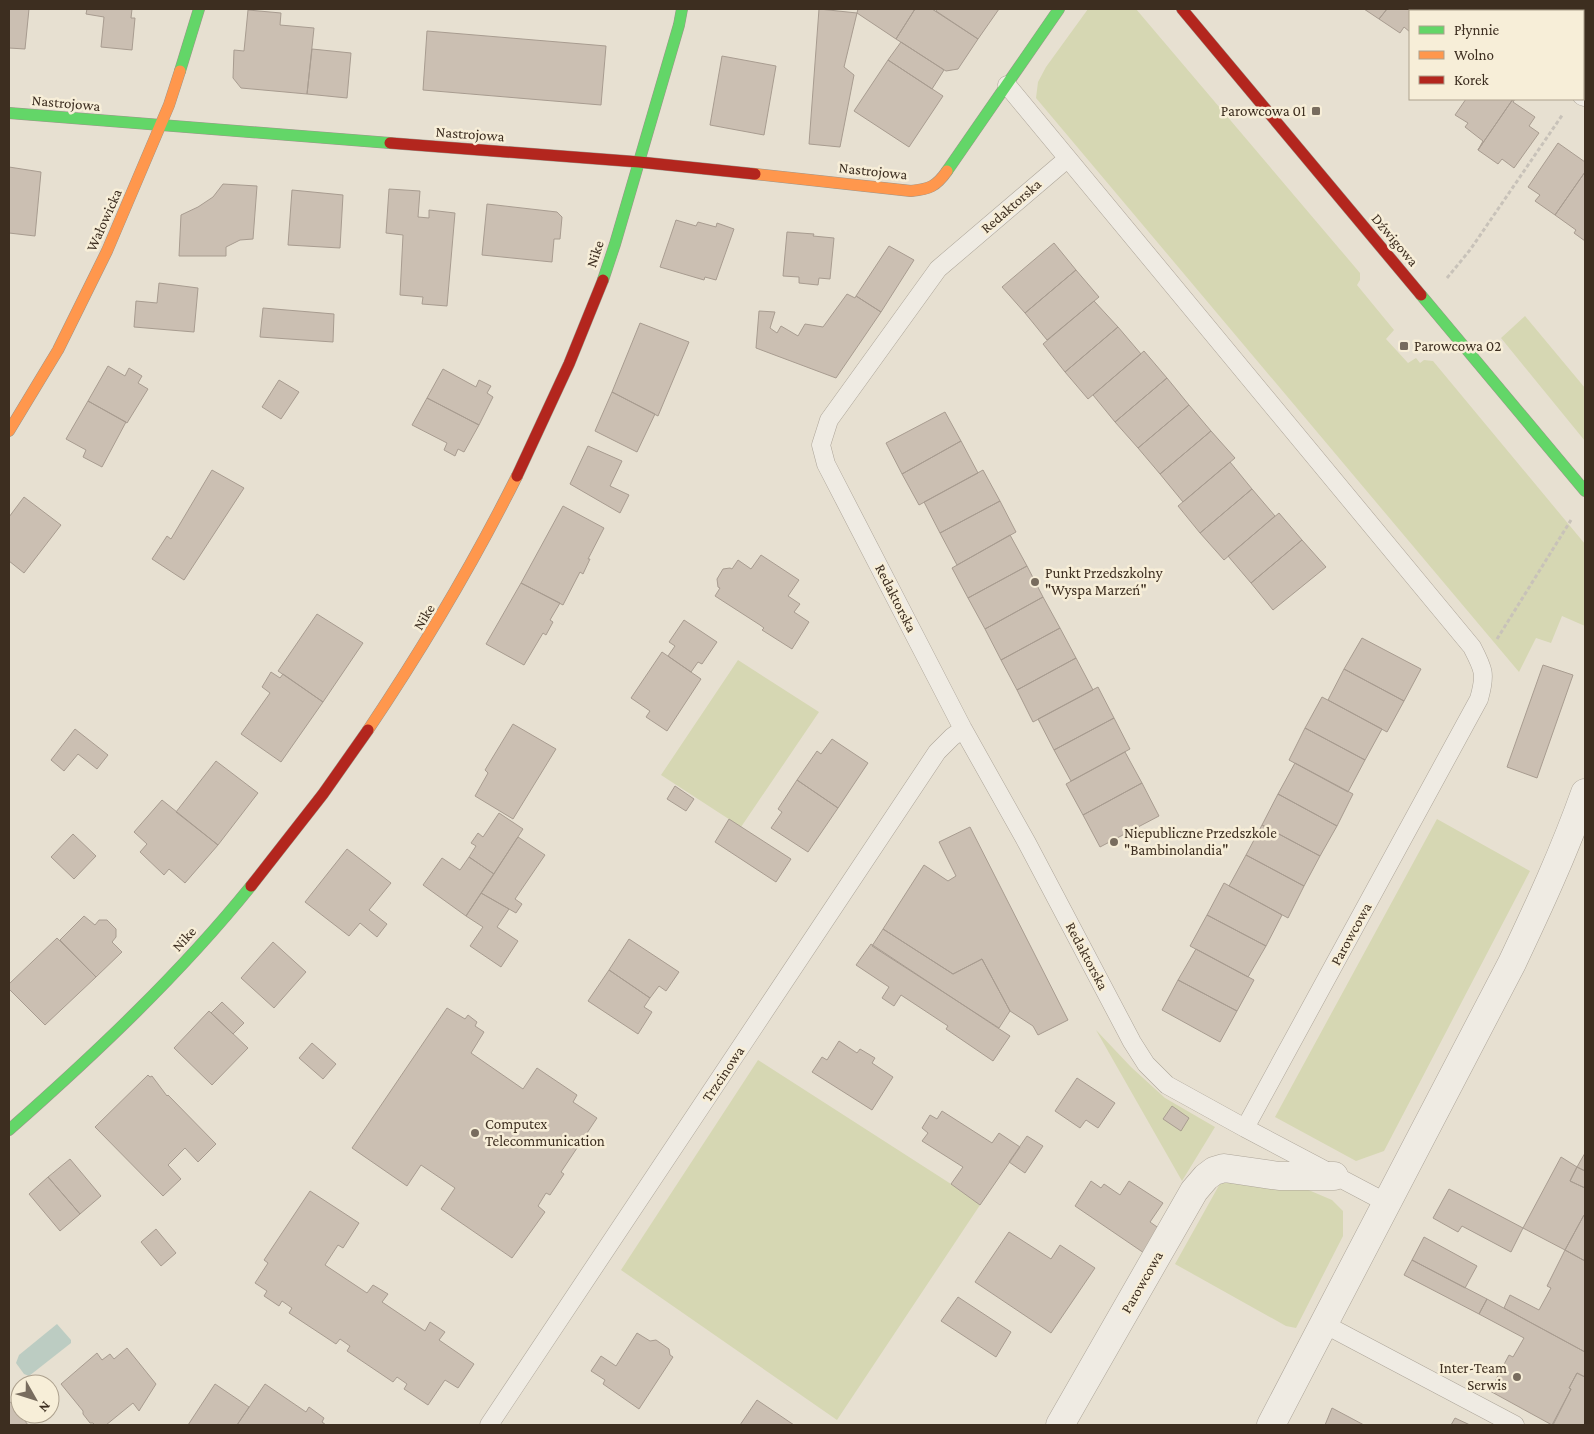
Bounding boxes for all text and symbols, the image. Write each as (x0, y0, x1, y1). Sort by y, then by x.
legend (1409, 10, 1584, 100)
text: Płynnie (1454, 22, 1500, 39)
text: Wolno (1454, 47, 1494, 63)
text: Korek (1454, 72, 1489, 88)
street label: Nastrojowa (31, 92, 101, 115)
place label: Parowcowa 01 (1221, 103, 1306, 119)
marker: Parowcowa 01 (1310, 105, 1322, 117)
street label: Nastrojowa (435, 124, 505, 145)
street label: Nastrojowa (838, 159, 908, 184)
street label: Redaktorska (978, 176, 1044, 236)
street label: Wałowicka (83, 186, 125, 254)
street label: Dźwigowa (1368, 210, 1422, 270)
street label: Nike (583, 238, 607, 270)
place label: Parowcowa 02 (1414, 338, 1501, 354)
marker: Parowcowa 02 (1398, 340, 1410, 352)
street label: Redaktorska (872, 561, 920, 635)
place label: Punkt Przedszkolny "Wyspa Marzeń" (1045, 565, 1163, 599)
marker: Punkt Przedszkolny "Wyspa Marzeń" (1029, 576, 1041, 588)
street label: Nike (410, 601, 438, 633)
place label: Niepubliczne Przedszkole "Bambinolandia" (1124, 825, 1277, 858)
marker: Niepubliczne Przedszkole "Bambinolandia" (1108, 836, 1120, 848)
street label: Parowcowa (1327, 900, 1375, 968)
street label: Redaktorska (1063, 919, 1112, 993)
street label: Nike (169, 923, 199, 955)
street label: Trzcinowa (699, 1043, 747, 1105)
place label: Computex Telecommunication (485, 1116, 605, 1149)
marker: Computex Telecommunication (469, 1127, 481, 1139)
street label: Parowcowa (1118, 1248, 1166, 1316)
place label: Inter-Team Serwis (1439, 1360, 1507, 1393)
marker: Inter-Team Serwis (1511, 1371, 1523, 1383)
north arrow (10, 1374, 60, 1424)
text: N (36, 1398, 54, 1416)

